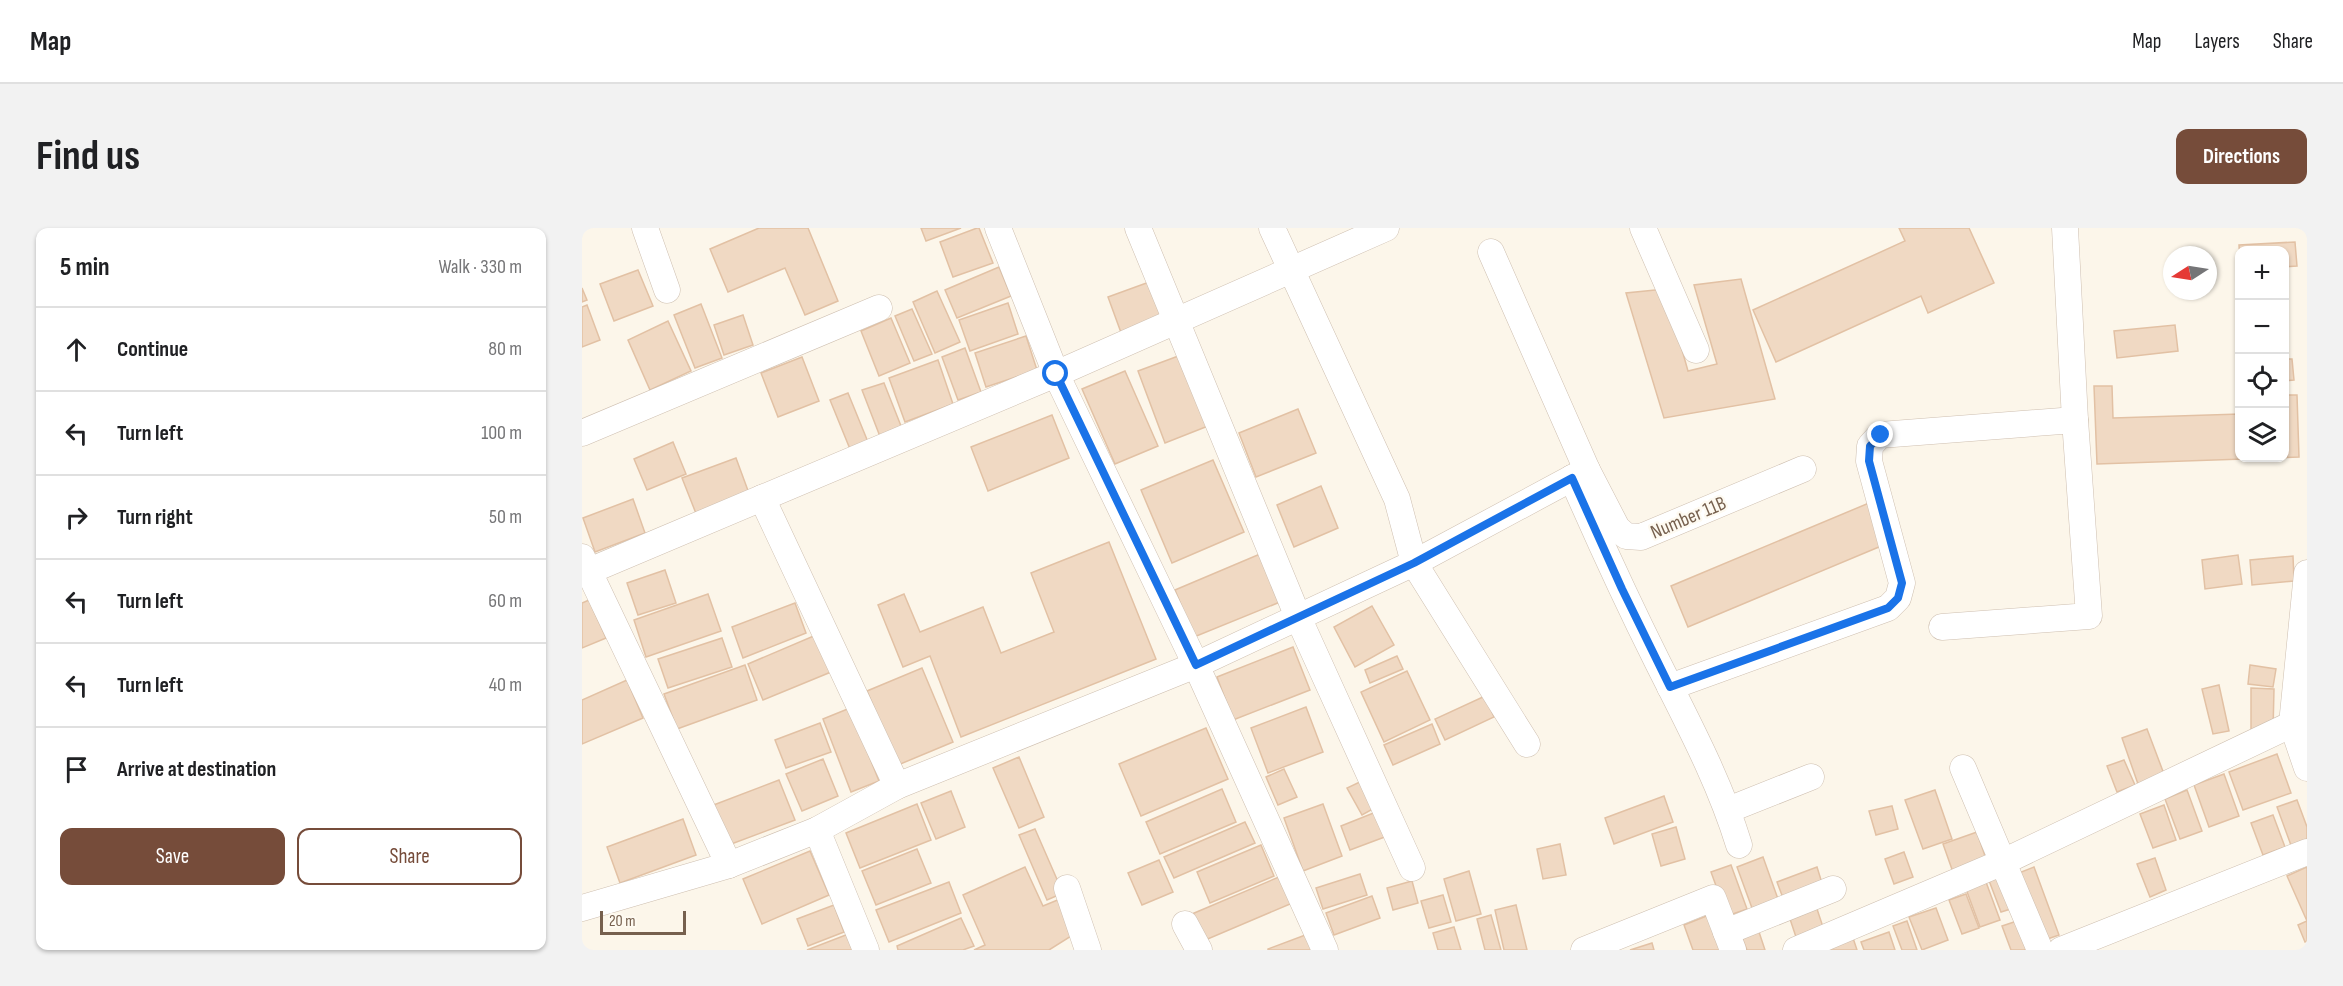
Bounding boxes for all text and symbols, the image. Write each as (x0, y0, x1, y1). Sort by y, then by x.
text: Map (30, 25, 71, 58)
text: Map (2132, 29, 2161, 54)
text: Layers (2194, 29, 2240, 54)
text: Share (2273, 29, 2313, 54)
button: Directions (2176, 129, 2307, 184)
text: Find us (36, 131, 140, 182)
north arrow (2163, 246, 2217, 300)
map controls (2235, 246, 2289, 462)
button: + (2235, 246, 2289, 300)
text: 5 min (60, 252, 110, 283)
text: Walk · 330 m (438, 255, 522, 279)
button: − (2235, 300, 2289, 354)
icon: ahead (60, 333, 93, 366)
text: Continue (117, 336, 188, 363)
text: 80 m (488, 337, 522, 361)
button: locate (2235, 354, 2289, 408)
route start (1042, 360, 1068, 386)
button: layers (2235, 408, 2289, 462)
icon: left (60, 417, 93, 450)
text: Turn left (117, 420, 183, 447)
text: 100 m (481, 421, 522, 445)
route end (1867, 421, 1893, 447)
street label: Number 11B (1647, 491, 1730, 545)
icon: right (60, 501, 93, 534)
text: Turn right (117, 504, 193, 531)
text: 50 m (489, 505, 522, 529)
icon: left (60, 585, 93, 618)
text: Turn left (117, 588, 183, 615)
text: 60 m (488, 589, 522, 613)
icon: left (60, 669, 93, 702)
text: Turn left (117, 672, 183, 699)
text: 40 m (489, 673, 522, 697)
icon: arrive (60, 753, 93, 786)
text: Arrive at destination (117, 756, 276, 783)
button: Save (60, 828, 285, 885)
button: Share (297, 828, 522, 885)
scale bar (600, 908, 686, 936)
text: 20 m (609, 912, 636, 931)

